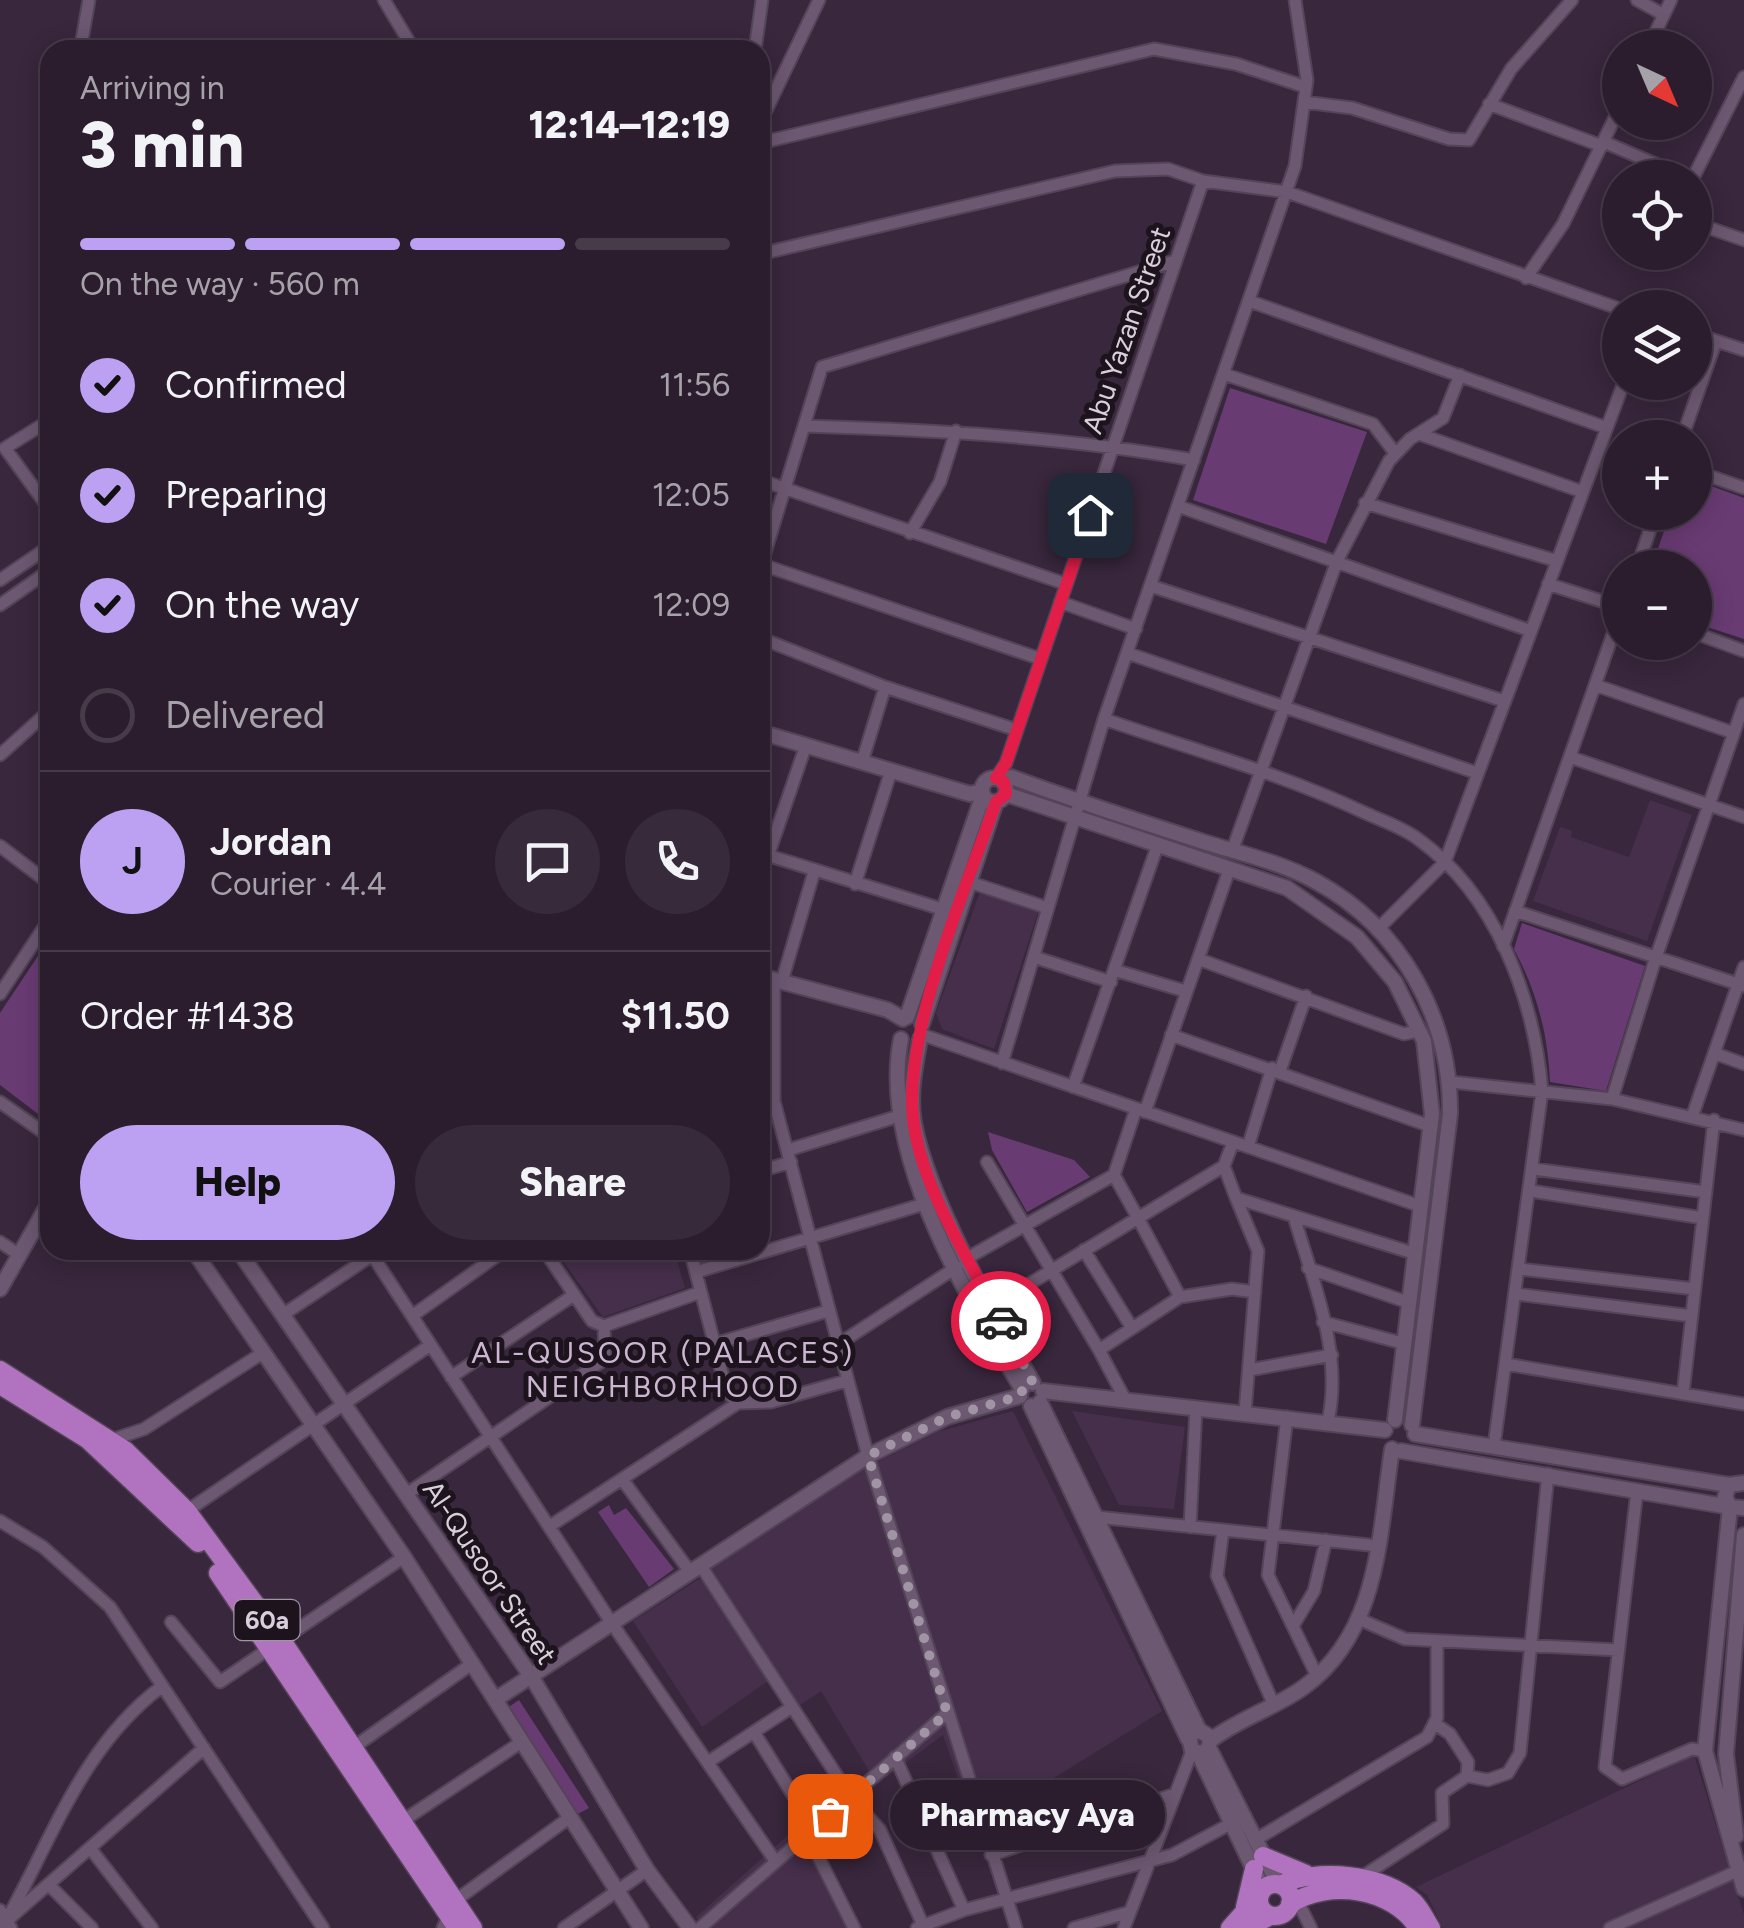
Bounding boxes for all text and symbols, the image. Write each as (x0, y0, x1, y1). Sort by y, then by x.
north arrow (1602, 30, 1712, 140)
map controls (1602, 30, 1712, 660)
text: Arriving in (80, 69, 225, 107)
text: 12:14–12:19 (528, 102, 730, 148)
text: 3 min (80, 105, 244, 183)
button: locate (1602, 160, 1712, 270)
street label: Abu Yazan Street (1075, 222, 1177, 438)
text: On the way · 560 m (80, 265, 360, 303)
button: layers (1602, 290, 1712, 400)
icon: check (80, 358, 135, 413)
text: Confirmed (165, 362, 347, 408)
text: 11:56 (659, 366, 730, 404)
button: + (1602, 420, 1712, 530)
icon: check (80, 468, 135, 523)
text: Preparing (165, 472, 327, 518)
pin (1048, 473, 1133, 558)
text: 12:05 (652, 476, 730, 514)
icon: home (1063, 488, 1118, 543)
button: − (1602, 550, 1712, 660)
icon: check (80, 578, 135, 633)
text: On the way (165, 582, 359, 628)
text: 12:09 (652, 586, 730, 624)
text: Delivered (165, 692, 325, 738)
button: chat (495, 809, 600, 914)
button: phone (625, 809, 730, 914)
text: Jordan (210, 819, 332, 865)
text: J (122, 838, 143, 884)
text: Courier · 4.4 (210, 865, 386, 903)
text: Order #1438 (80, 993, 295, 1039)
text: $11.50 (621, 993, 730, 1039)
button: Help (80, 1125, 395, 1240)
button: Share (415, 1125, 730, 1240)
courier (951, 1271, 1051, 1371)
icon: car (974, 1294, 1029, 1349)
district label: AL-QUSOOR (PALACES) NEIGHBORHOOD (471, 1334, 855, 1405)
street label: Al-Qusoor Street (416, 1474, 564, 1670)
road number: 60a (234, 1600, 300, 1640)
pin (788, 1774, 873, 1859)
callout: Pharmacy Aya (890, 1781, 1165, 1851)
icon: bag (803, 1789, 858, 1844)
text: Pharmacy Aya (920, 1796, 1135, 1834)

